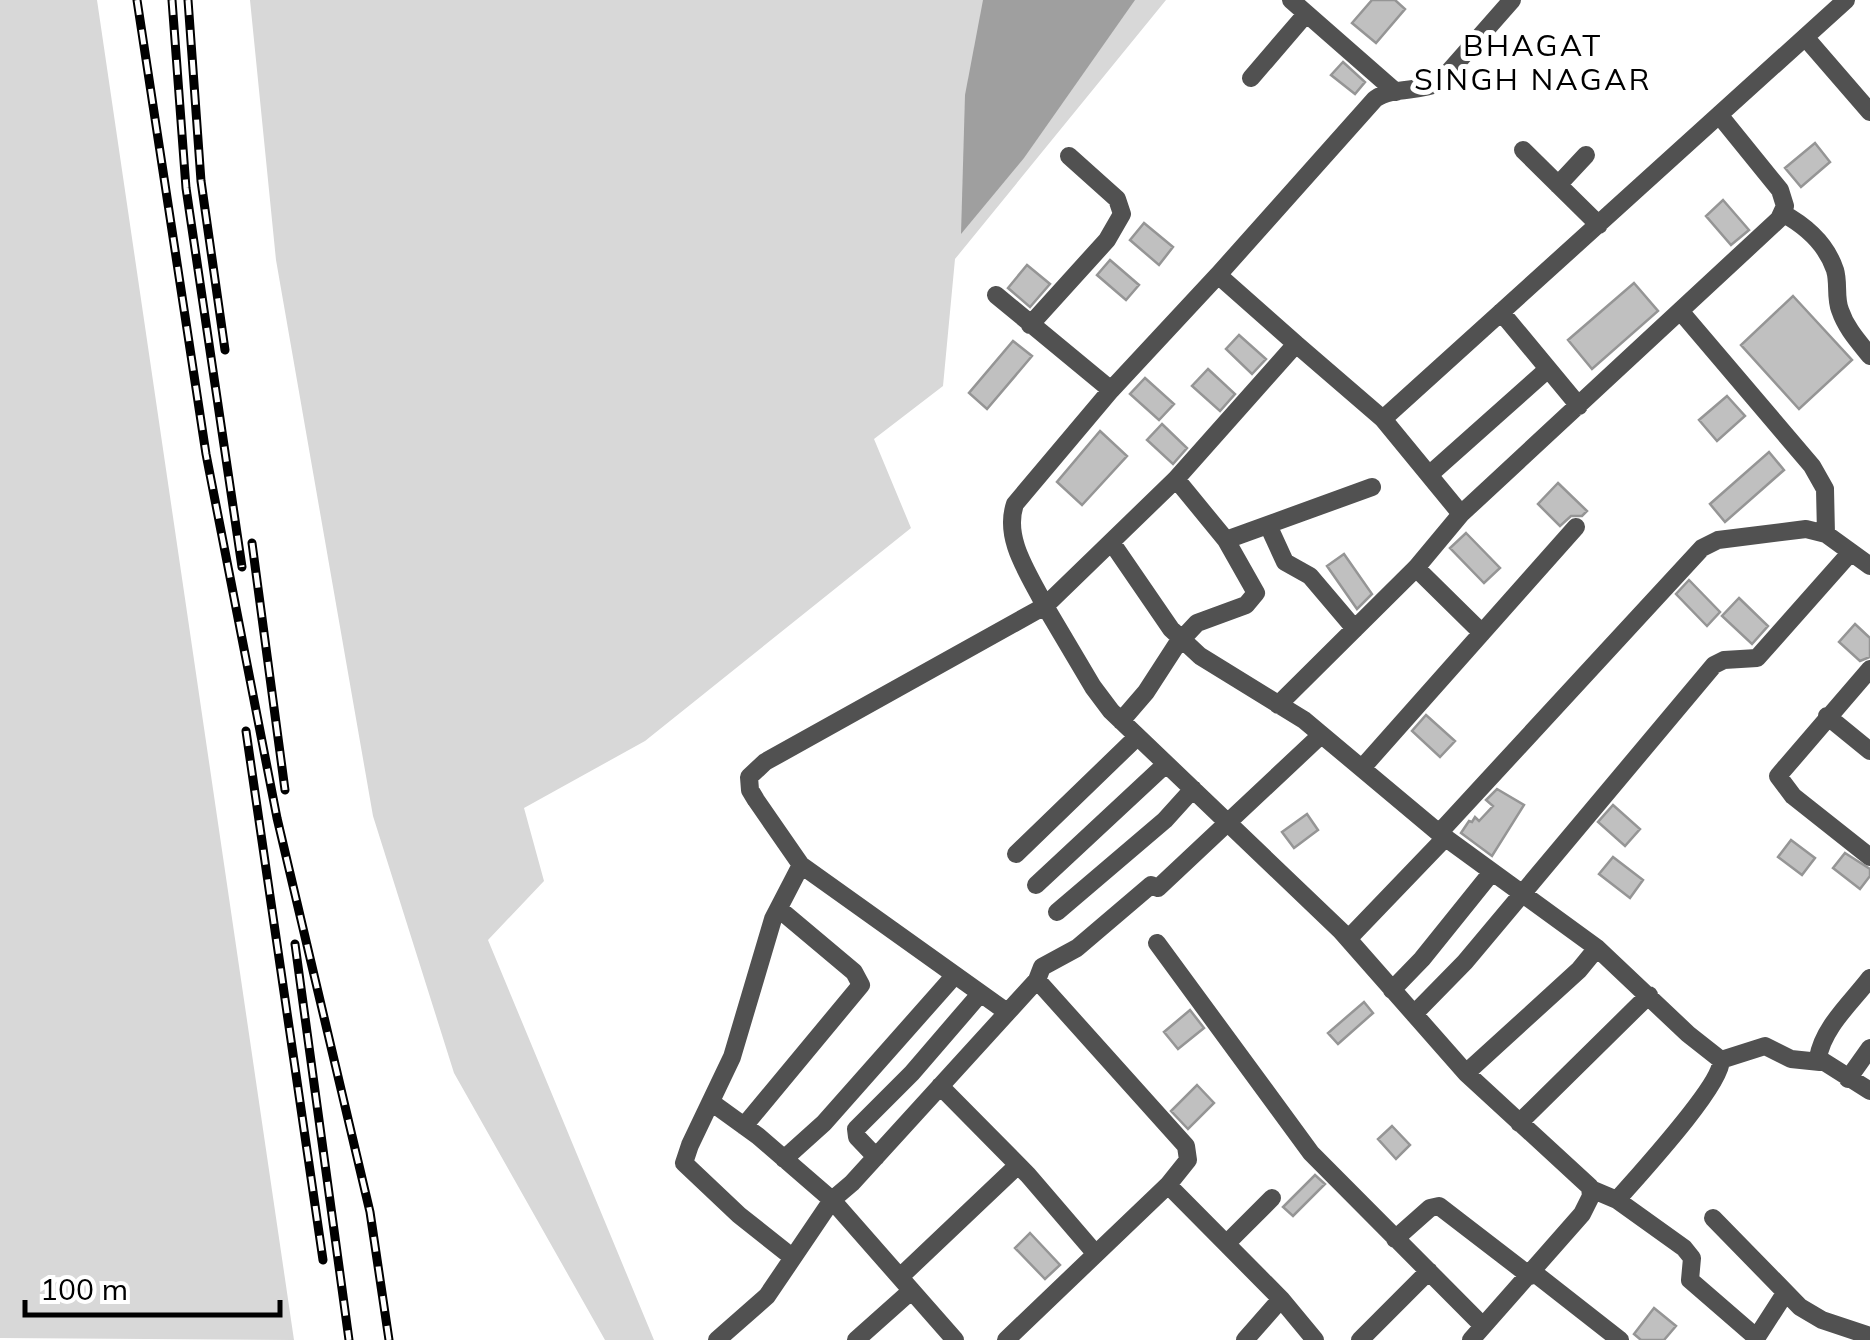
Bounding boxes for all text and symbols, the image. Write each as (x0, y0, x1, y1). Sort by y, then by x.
district label: BHAGAT SINGH NAGAR (1414, 26, 1652, 98)
scale bar (25, 1255, 280, 1317)
text: 100 m (40, 1270, 128, 1308)

